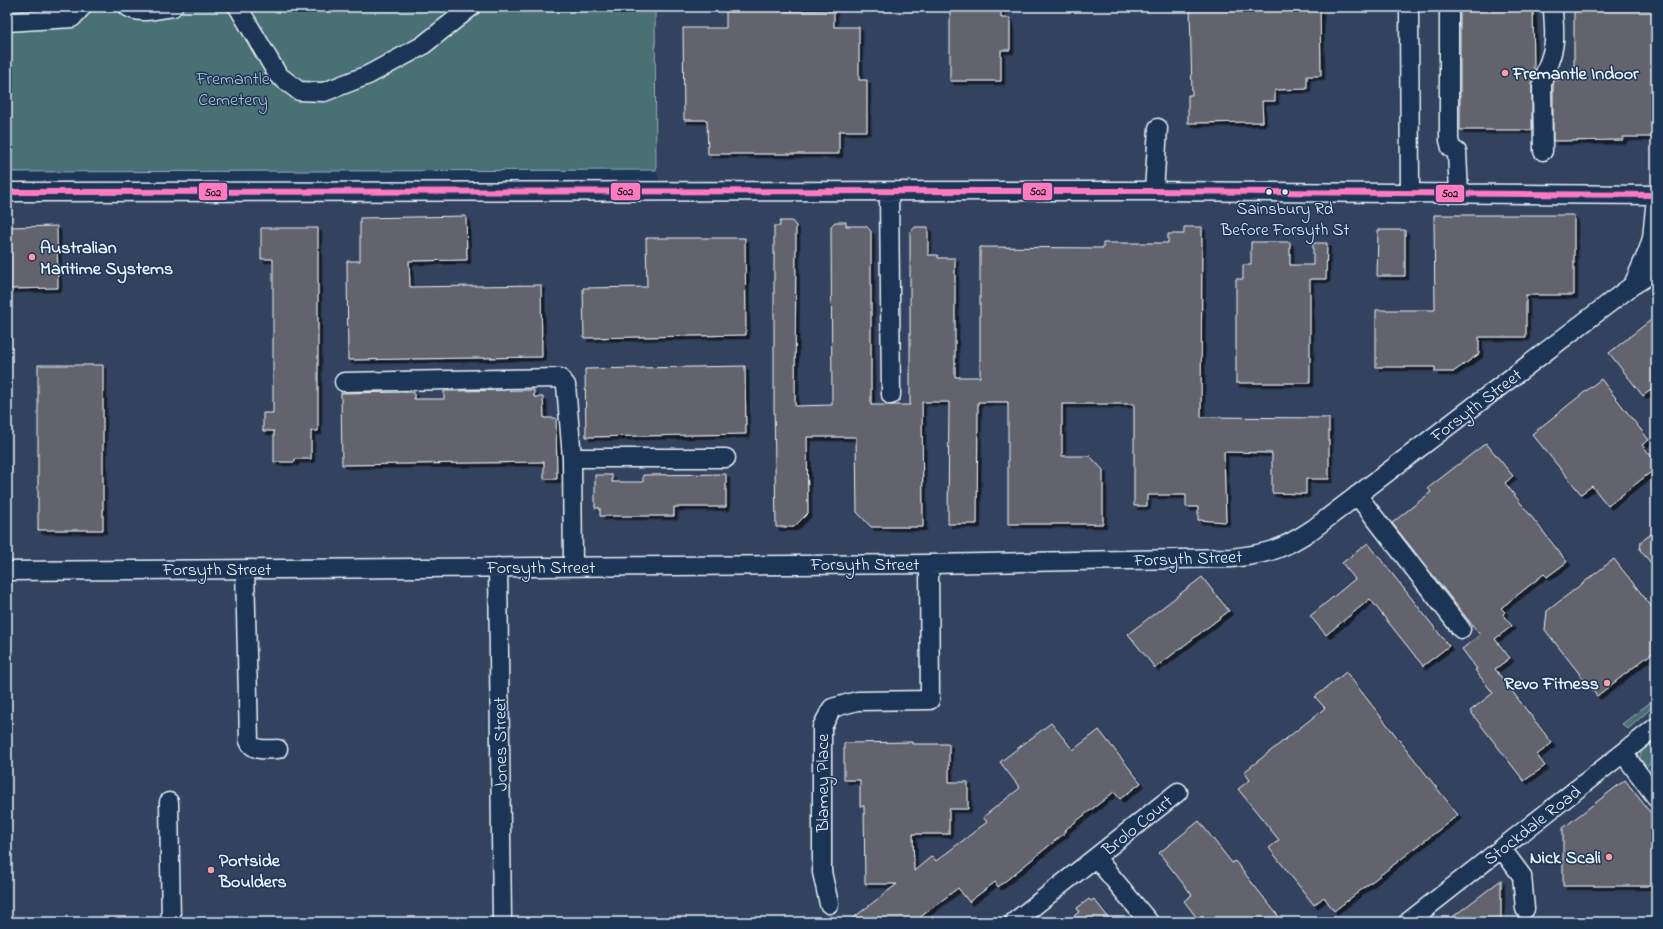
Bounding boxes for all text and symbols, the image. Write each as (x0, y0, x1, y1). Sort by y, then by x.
place label: Fremantle Indoor (1512, 62, 1639, 88)
park label: Fremantle Cemetery (195, 67, 271, 114)
marker: Fremantle Indoor (1500, 68, 1510, 78)
line badge: 502 (198, 182, 228, 201)
line badge: 502 (610, 182, 641, 201)
line badge: 502 (1022, 182, 1053, 201)
text: 502 (617, 184, 634, 200)
text: 502 (1030, 184, 1047, 200)
line badge: 502 (1435, 184, 1465, 203)
text: 502 (205, 185, 222, 201)
text: 502 (1442, 186, 1459, 202)
unlabelled marker (1264, 187, 1274, 197)
marker: Sainsbury Rd Before Forsyth St (1280, 187, 1290, 197)
place label: Sainsbury Rd Before Forsyth St (1220, 197, 1349, 244)
place label: Australian Maritime Systems (40, 236, 173, 284)
marker: Australian Maritime Systems (27, 252, 37, 262)
street label: Forsyth Street (1425, 364, 1528, 450)
street label: Forsyth Street (1132, 545, 1243, 575)
street label: Forsyth Street (810, 553, 919, 579)
street label: Forsyth Street (486, 556, 595, 582)
street label: Forsyth Street (162, 558, 271, 584)
place label: Revo Fitness (1504, 672, 1599, 698)
marker: Revo Fitness (1602, 678, 1612, 688)
street label: Jones Street (488, 697, 516, 791)
street label: Blamey Place (811, 733, 837, 833)
street label: Stockdale Road (1479, 780, 1587, 873)
street label: Brolo Court (1096, 790, 1179, 864)
place label: Nick Scali (1530, 846, 1601, 872)
place label: Portside Boulders (218, 849, 287, 896)
marker: Nick Scali (1604, 852, 1614, 862)
marker: Portside Boulders (206, 865, 216, 875)

